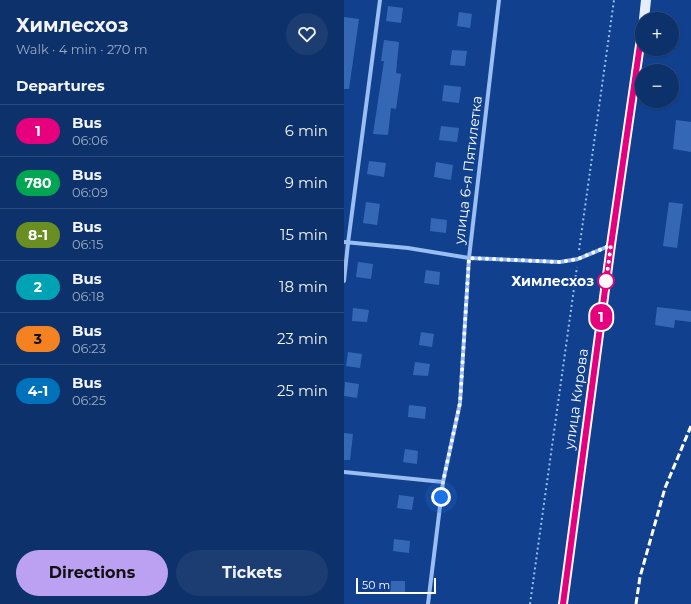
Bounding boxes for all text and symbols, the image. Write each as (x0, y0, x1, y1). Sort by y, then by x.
map controls (635, 12, 679, 108)
button: + (635, 12, 679, 56)
button: heart (286, 13, 328, 55)
text: Химлесхоз (16, 14, 128, 37)
text: Walk · 4 min · 270 m (16, 41, 147, 57)
button: − (635, 64, 679, 108)
text: Departures (16, 76, 105, 95)
street label: улица 6-я Пятилетка (450, 95, 486, 246)
text: Bus (72, 113, 102, 132)
text: 6 min (285, 121, 328, 140)
text: 1 (35, 122, 41, 140)
text: 06:06 (72, 132, 108, 148)
text: Bus (72, 165, 102, 184)
text: 9 min (285, 173, 328, 192)
text: 780 (24, 174, 52, 192)
text: 06:09 (72, 184, 108, 200)
text: Bus (72, 217, 102, 236)
text: 15 min (280, 225, 328, 244)
text: 8-1 (28, 226, 48, 244)
text: 06:15 (72, 236, 103, 252)
text: Bus (72, 269, 102, 288)
place label: Химлесхоз (511, 272, 594, 290)
marker: Химлесхоз (597, 272, 615, 290)
text: 18 min (279, 277, 328, 296)
text: 2 (34, 278, 42, 296)
text: 06:18 (72, 288, 104, 304)
line badge: 1 (588, 304, 614, 330)
text: 1 (598, 308, 604, 326)
text: Bus (72, 321, 102, 340)
text: 23 min (277, 329, 328, 348)
text: 3 (34, 330, 42, 348)
text: 06:23 (72, 340, 106, 356)
street label: улица Кирова (560, 347, 592, 452)
text: Bus (72, 373, 102, 392)
text: 25 min (277, 381, 328, 400)
text: 4-1 (28, 382, 48, 400)
text: 06:25 (72, 392, 106, 408)
your location (431, 487, 451, 507)
button: Directions (16, 550, 168, 596)
button: Tickets (176, 550, 328, 596)
scale bar (356, 576, 436, 595)
text: 50 m (362, 578, 390, 592)

